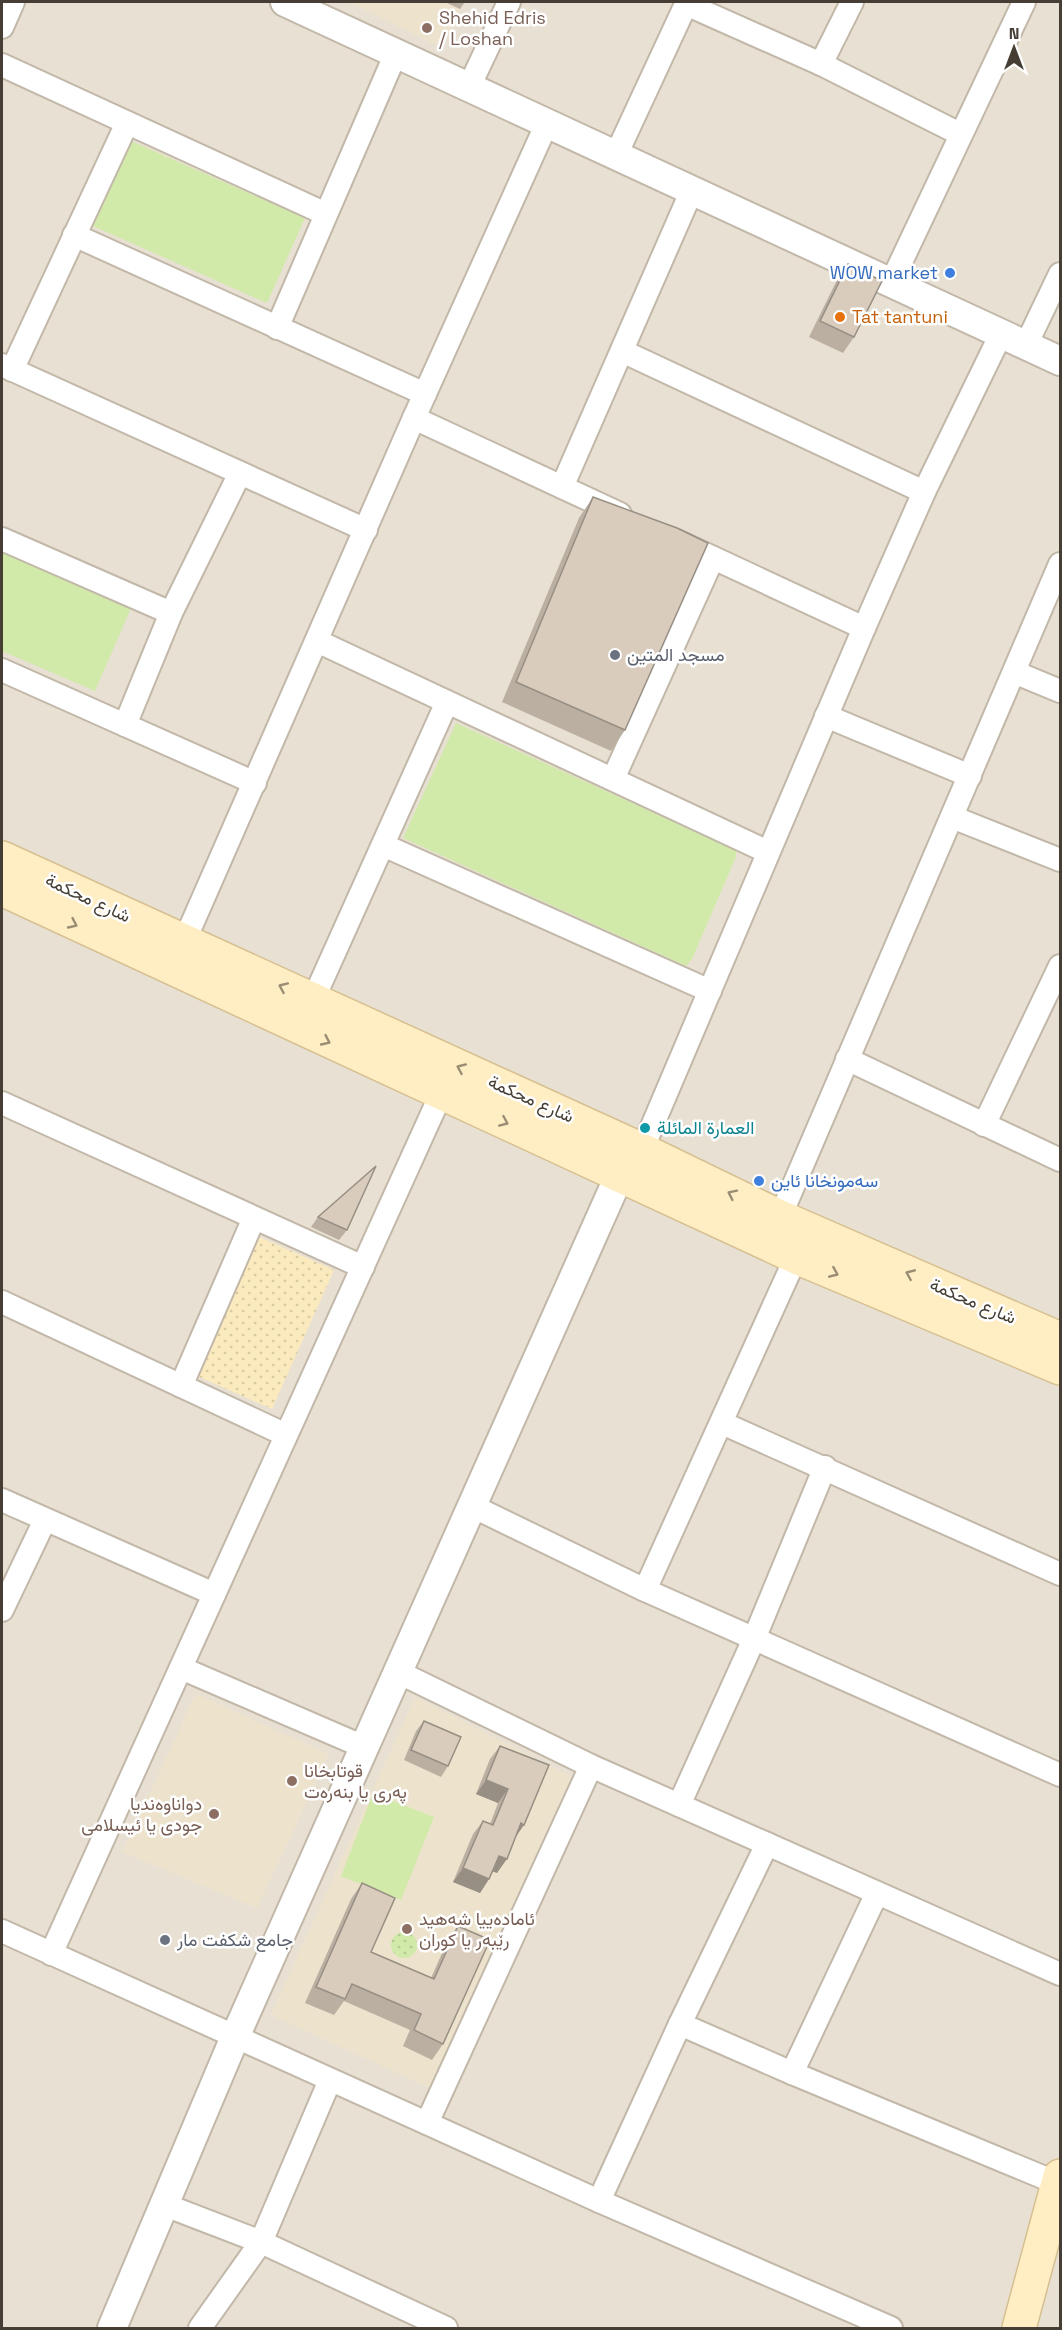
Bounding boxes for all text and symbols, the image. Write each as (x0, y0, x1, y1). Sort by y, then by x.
place label: Shehid Edris / Loshan (439, 6, 546, 50)
north arrow (984, 18, 1044, 78)
marker: Shehid Edris / Loshan (420, 21, 434, 35)
text: N (1009, 23, 1019, 44)
place label: WOW market (830, 261, 938, 284)
marker: WOW market (943, 266, 957, 280)
place label: Tat tantuni (852, 305, 948, 328)
marker: Tat tantuni (833, 310, 847, 324)
place label: مسجد المتين (627, 643, 725, 666)
marker: مسجد المتين (608, 648, 622, 662)
street label: شارع محكمة (41, 868, 135, 928)
one-way arrow (67, 916, 78, 928)
one-way arrow (278, 982, 289, 994)
one-way arrow (320, 1033, 331, 1045)
one-way arrow (456, 1063, 467, 1075)
street label: شارع محكمة (484, 1069, 578, 1129)
one-way arrow (497, 1115, 508, 1127)
place label: العمارة المائلة (657, 1116, 754, 1139)
marker: العمارة المائلة (638, 1121, 652, 1135)
place label: سەمونخانا ئاین (771, 1169, 878, 1192)
marker: سەمونخانا ئاین (752, 1174, 766, 1188)
one-way arrow (728, 1190, 739, 1202)
one-way arrow (827, 1266, 838, 1278)
one-way arrow (906, 1269, 917, 1281)
street label: شارع محكمة (926, 1272, 1020, 1330)
place label: قوتابخانا پەری یا بنەرەت (304, 1759, 407, 1804)
marker: قوتابخانا پەری یا بنەرەت (285, 1774, 299, 1788)
place label: دواناوەندیا جودی یا ئیسلامی (81, 1792, 202, 1836)
marker: دواناوەندیا جودی یا ئیسلامی (207, 1807, 221, 1821)
place label: ئامادەییا شەهید رێبەر یا کوران (419, 1907, 535, 1951)
marker: ئامادەییا شەهید رێبەر یا کوران (400, 1922, 414, 1936)
place label: جامع شكفت مار (176, 1928, 293, 1952)
marker: جامع شكفت مار (158, 1933, 172, 1947)

